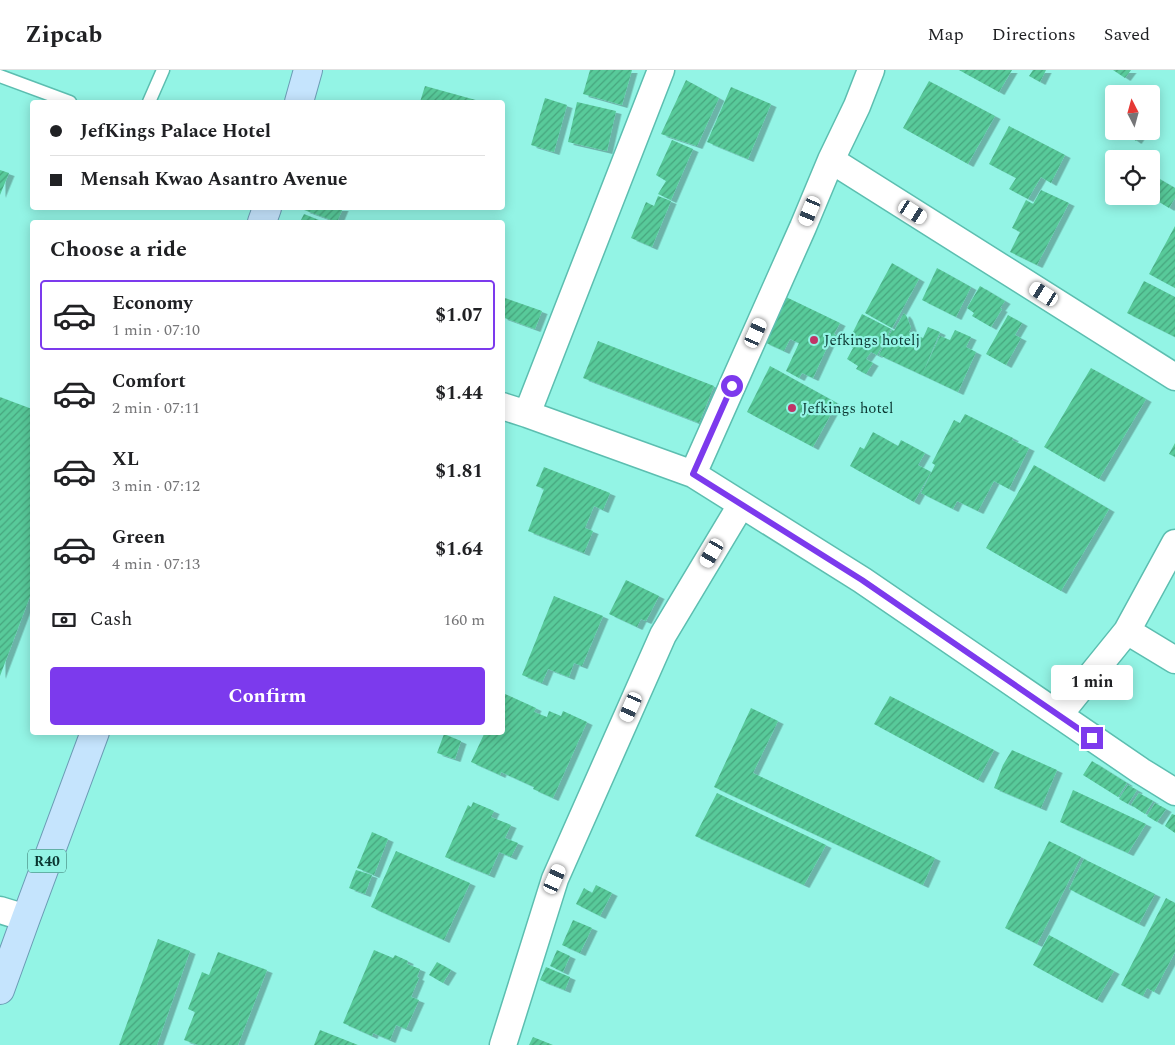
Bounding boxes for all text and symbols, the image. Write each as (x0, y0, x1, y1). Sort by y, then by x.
text: Zipcab (25, 17, 102, 53)
text: Map (928, 21, 964, 48)
text: Directions (992, 21, 1076, 48)
text: Saved (1104, 21, 1150, 48)
north arrow (1105, 85, 1160, 140)
map controls (1105, 85, 1160, 205)
text: JefKings Palace Hotel (80, 117, 271, 146)
button: locate (1105, 150, 1160, 205)
text: Mensah Kwao Asantro Avenue (80, 165, 347, 194)
car (797, 194, 822, 228)
car (896, 198, 929, 226)
text: Choose a ride (50, 233, 187, 266)
car (1027, 280, 1060, 308)
text: Economy (112, 289, 193, 318)
icon: car (52, 293, 97, 338)
text: $1.07 (435, 301, 483, 330)
car (743, 316, 768, 350)
text: 1 min · 07:10 (112, 318, 200, 342)
place label: Jefkings hotelj (824, 329, 920, 352)
marker: Jefkings hotelj (808, 334, 820, 346)
text: Comfort (112, 367, 186, 396)
icon: car (52, 371, 97, 416)
route start (721, 375, 743, 397)
text: $1.44 (435, 379, 483, 408)
text: 2 min · 07:11 (112, 396, 200, 420)
place label: Jefkings hotel (802, 397, 893, 420)
marker: Jefkings hotel (786, 402, 798, 414)
text: XL (112, 445, 139, 474)
icon: car (52, 449, 97, 494)
text: $1.81 (435, 457, 483, 486)
text: 3 min · 07:12 (112, 474, 200, 498)
text: Green (112, 523, 165, 552)
icon: car (52, 527, 97, 572)
text: $1.64 (435, 535, 483, 564)
car (698, 536, 725, 570)
text: 4 min · 07:13 (112, 552, 200, 576)
text: Cash (90, 605, 132, 634)
icon: cash (50, 606, 78, 634)
text: 160 m (443, 608, 485, 632)
callout: 1 min (1051, 666, 1133, 700)
button: Confirm (50, 667, 485, 725)
text: 1 min (1071, 670, 1113, 694)
car (618, 690, 643, 724)
route end (1081, 727, 1103, 749)
road number: R40 (28, 849, 66, 872)
car (542, 862, 567, 896)

